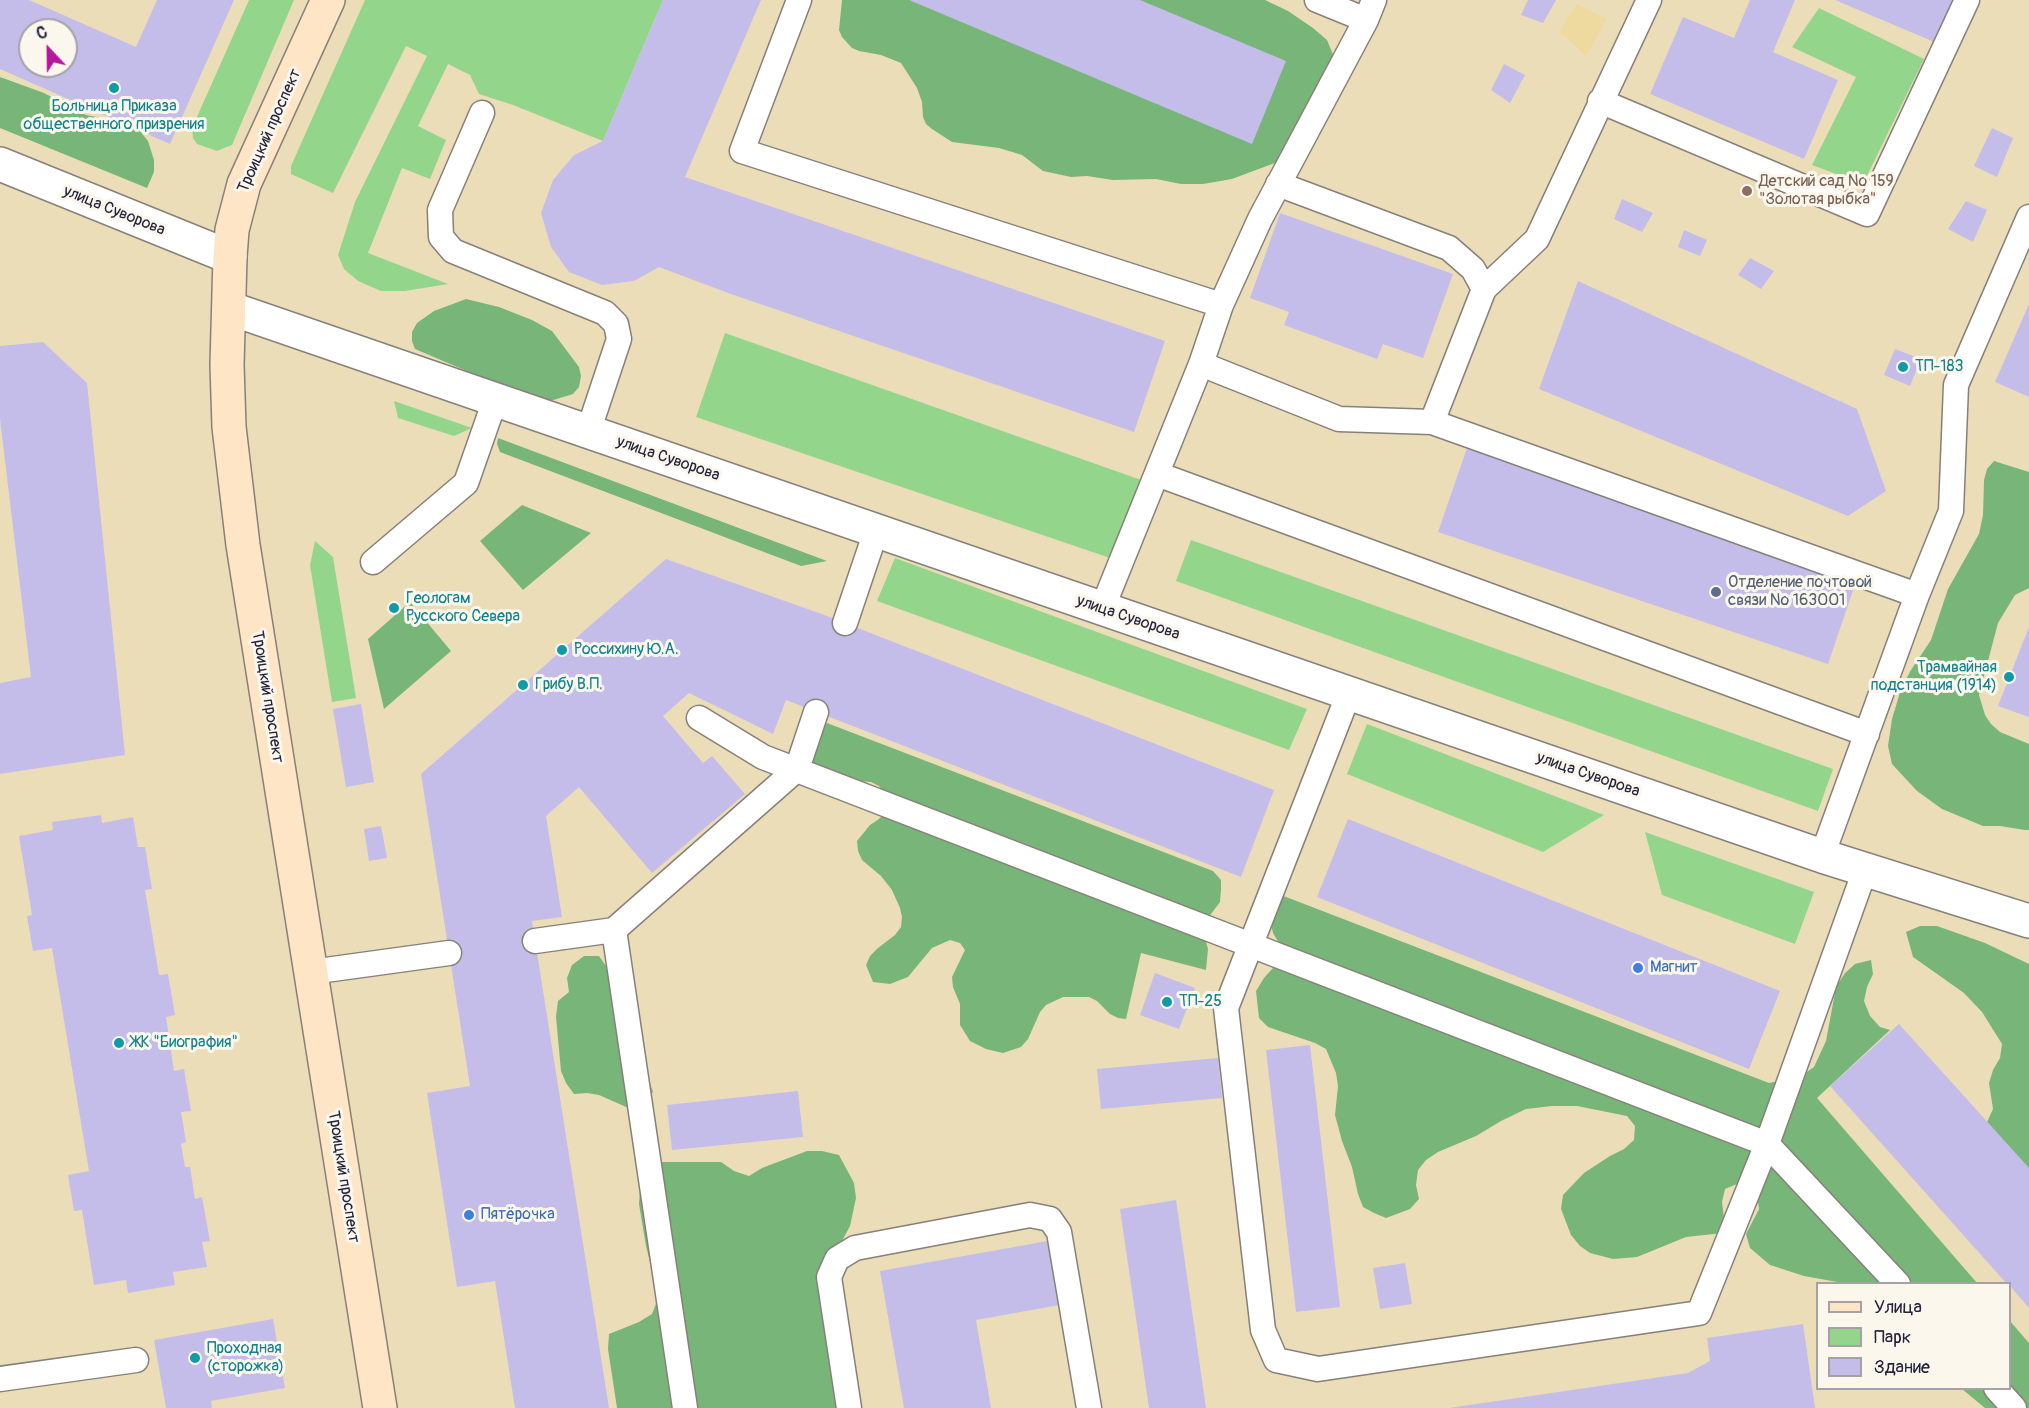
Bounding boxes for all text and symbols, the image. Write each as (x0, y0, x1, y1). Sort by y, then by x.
north arrow (18, 18, 78, 78)
text: С (34, 22, 50, 44)
street label: Троицкий проспект (234, 66, 306, 196)
marker: Больница Приказа общественного призрения (107, 81, 121, 95)
place label: Больница Приказа общественного призрения (24, 97, 204, 135)
place label: Детский сад № 159 "Золотая рыбка" (1759, 172, 1894, 210)
street label: улица Суворова (60, 182, 168, 240)
marker: Детский сад № 159 "Золотая рыбка" (1740, 184, 1754, 198)
place label: ТП-183 (1915, 357, 1964, 377)
marker: ТП-183 (1896, 360, 1910, 374)
street label: улица Суворова (614, 432, 722, 486)
place label: Отделение почтовой связи № 163001 (1728, 573, 1872, 611)
marker: Отделение почтовой связи № 163001 (1709, 585, 1723, 599)
place label: Геологам Русского Севера (406, 589, 520, 627)
street label: улица Суворова (1074, 591, 1182, 645)
marker: Геологам Русского Севера (387, 601, 401, 615)
street label: Троицкий проспект (247, 630, 287, 764)
place label: Россихину Ю.А. (574, 640, 678, 660)
marker: Россихину Ю.А. (555, 643, 569, 657)
place label: Трамвайная подстанция (1914) (1871, 658, 1997, 696)
marker: Трамвайная подстанция (1914) (2002, 670, 2016, 684)
place label: Грибу В.П. (535, 675, 602, 695)
marker: Грибу В.П. (516, 678, 530, 692)
street label: улица Суворова (1534, 748, 1642, 802)
place label: Магнит (1650, 958, 1698, 978)
marker: Магнит (1631, 961, 1645, 975)
place label: ТП-25 (1179, 992, 1222, 1012)
marker: ТП-25 (1160, 995, 1174, 1009)
place label: ЖК "Биография" (131, 1033, 238, 1053)
marker: ЖК "Биография" (112, 1036, 126, 1050)
street label: Троицкий проспект (323, 1110, 363, 1244)
place label: Пятёрочка (481, 1205, 555, 1225)
marker: Пятёрочка (462, 1208, 476, 1222)
legend (1816, 1282, 2011, 1390)
text: Улица (1874, 1296, 1922, 1319)
text: Парк (1874, 1326, 1911, 1349)
place label: Проходная (сторожка) (207, 1339, 284, 1377)
marker: Проходная (сторожка) (188, 1351, 202, 1365)
text: Здание (1874, 1356, 1930, 1379)

